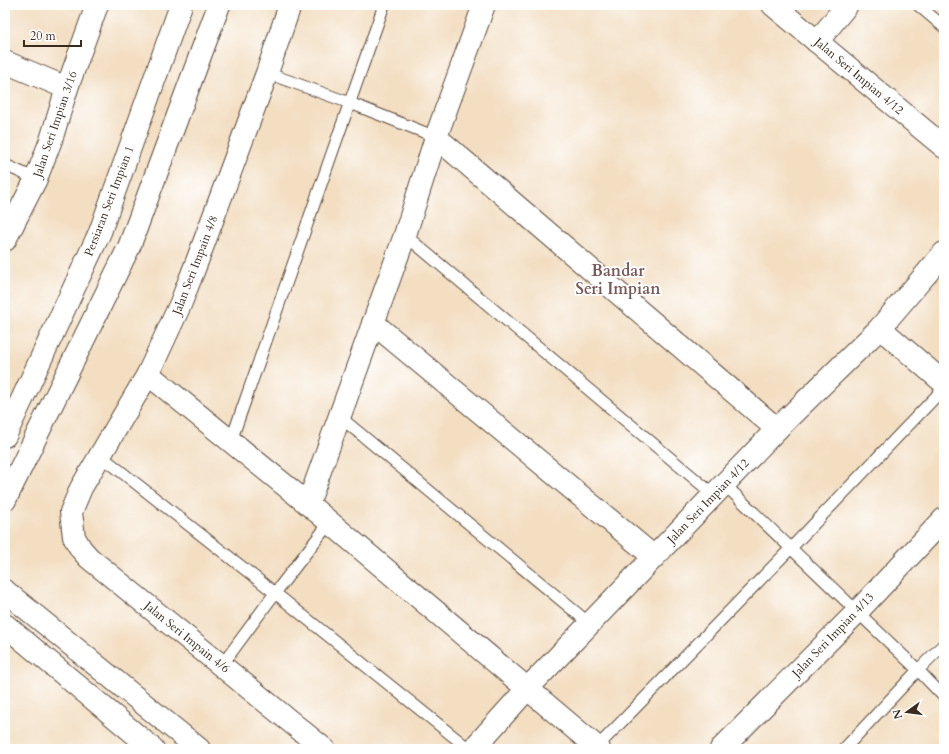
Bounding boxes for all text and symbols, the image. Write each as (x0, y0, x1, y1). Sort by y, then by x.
scale bar (24, 22, 81, 48)
text: 20 m (30, 28, 57, 44)
street label: Jalan Seri Impian 4/12 (810, 33, 907, 118)
street label: Jalan Seri Impian 3/16 (29, 69, 81, 181)
street label: Persiaran Seri Impian 1 (81, 144, 137, 258)
street label: Jalan Seri Impain 4/8 (168, 213, 221, 319)
district label: Bandar Seri Impian (576, 260, 661, 300)
street label: Jalan Seri Impian 4/12 (662, 455, 752, 548)
street label: Jalan Seri Impian 4/13 (787, 589, 877, 682)
street label: Jalan Seri Impain 4/6 (139, 596, 233, 676)
north arrow (887, 692, 927, 732)
text: N (889, 707, 906, 721)

